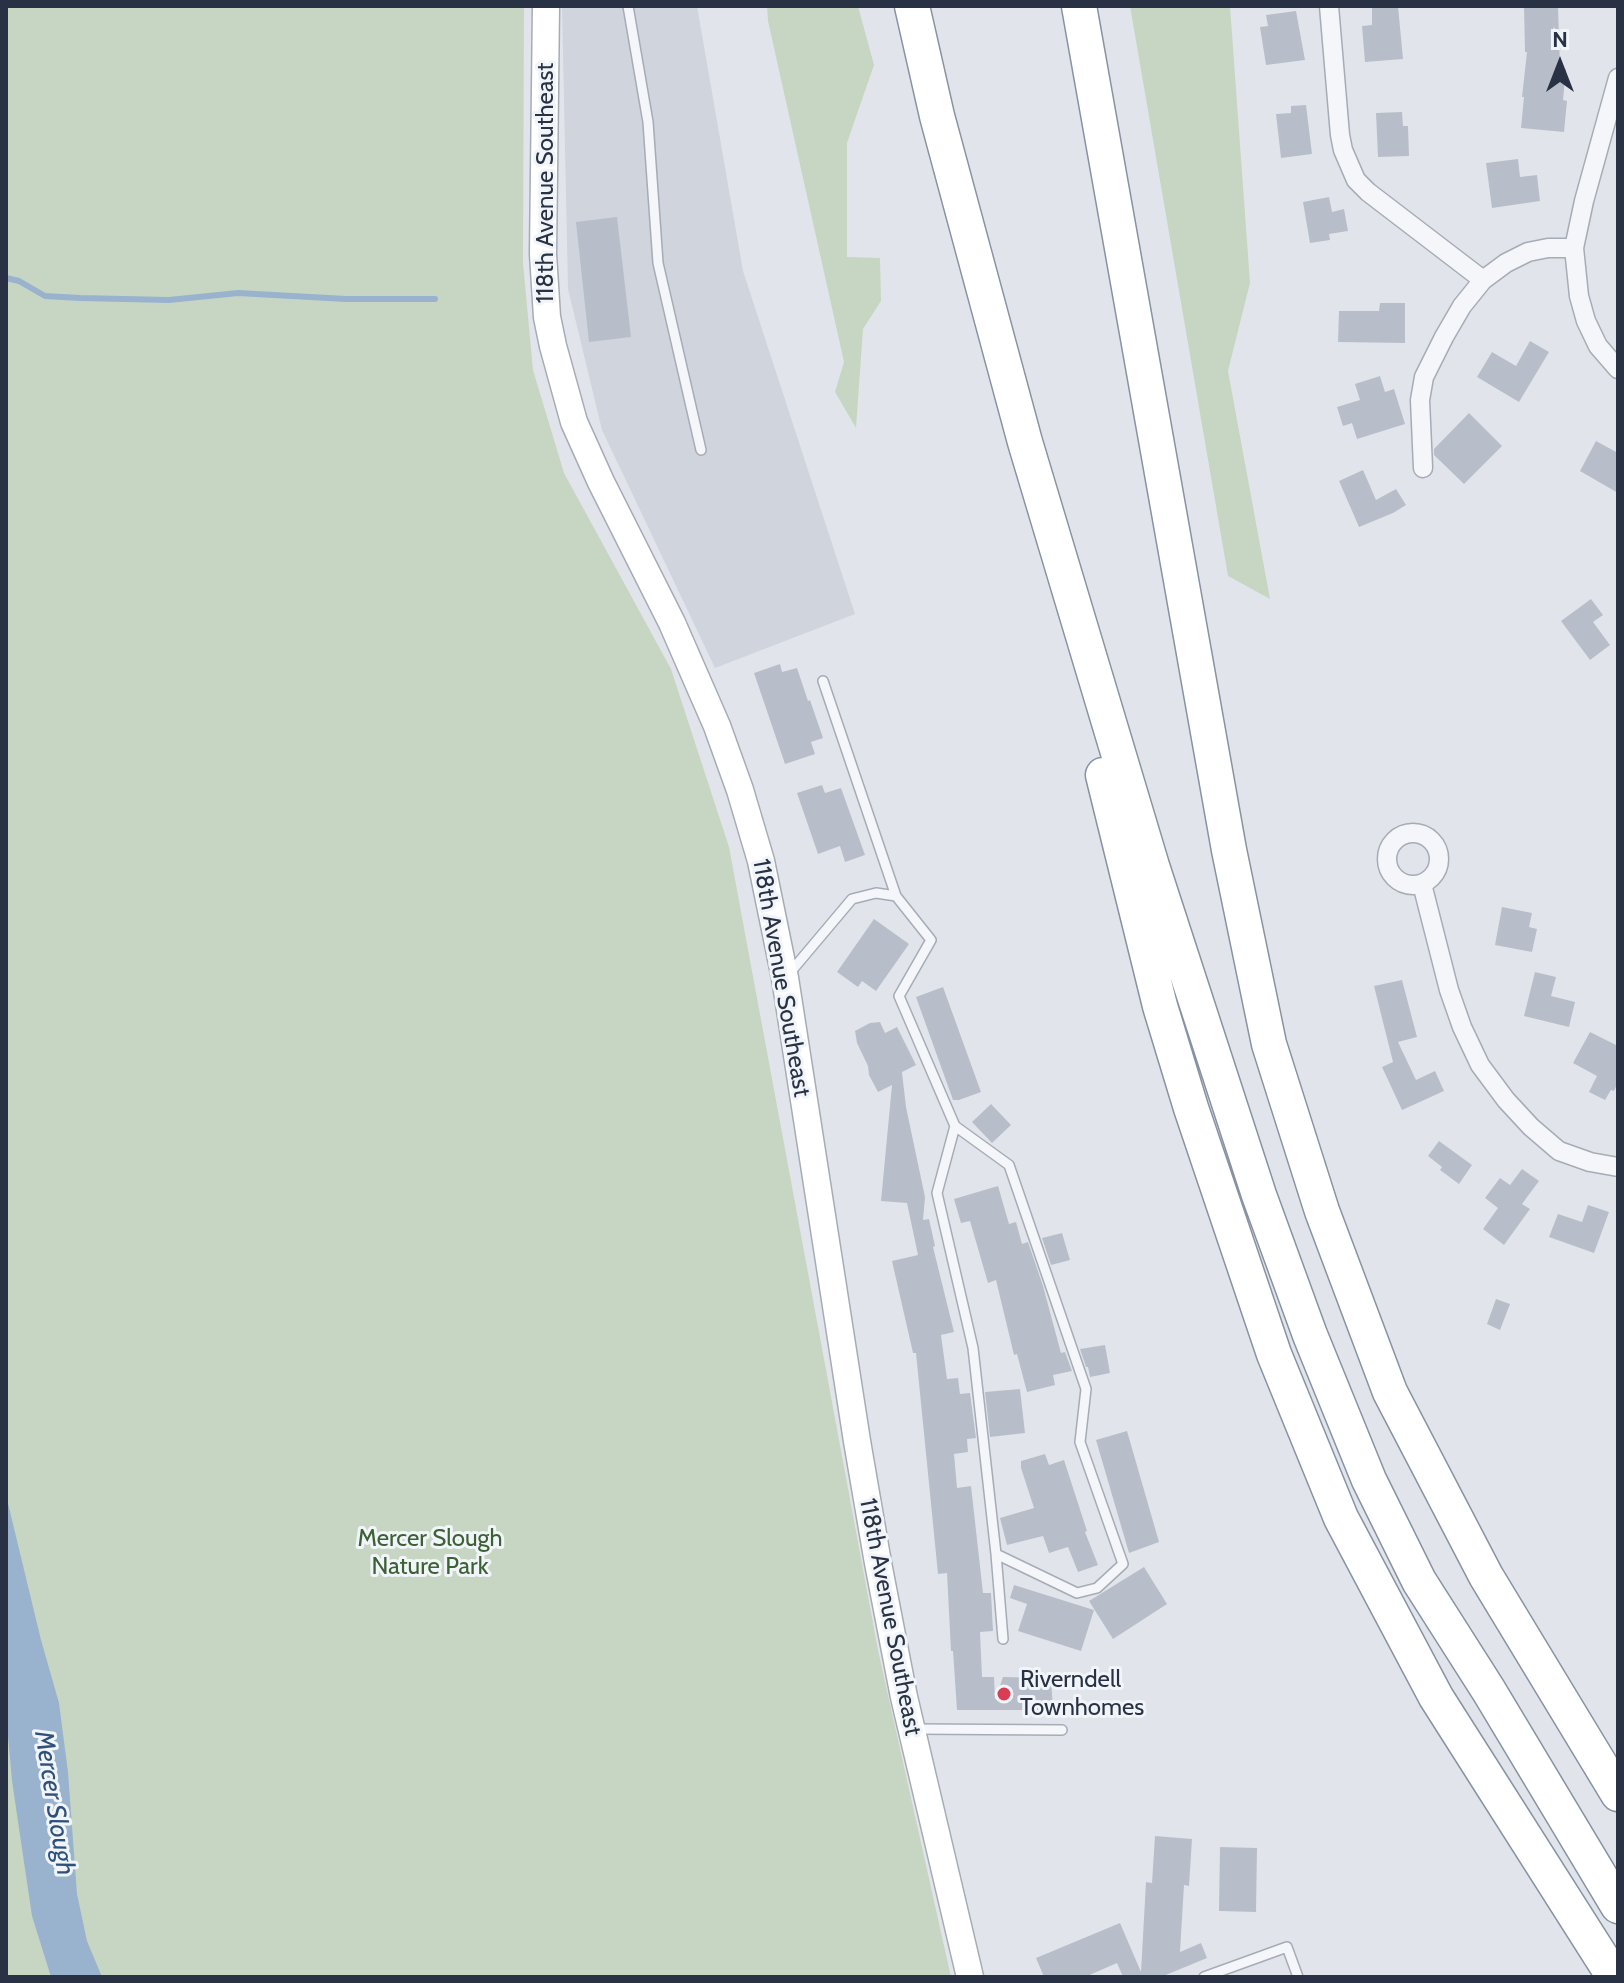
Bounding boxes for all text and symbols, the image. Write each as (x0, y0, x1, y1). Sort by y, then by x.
north arrow (1520, 24, 1600, 104)
text: N (1552, 26, 1568, 53)
street label: 118th Avenue Southeast (532, 63, 560, 303)
street label: 118th Avenue Southeast (746, 857, 816, 1099)
street label: 118th Avenue Southeast (853, 1496, 927, 1738)
park label: Mercer Slough Nature Park (358, 1525, 502, 1581)
place label: Riverndell Townhomes (1020, 1666, 1144, 1722)
marker: Riverndell Townhomes (995, 1685, 1013, 1703)
water label: Mercer Slough (27, 1729, 81, 1877)

